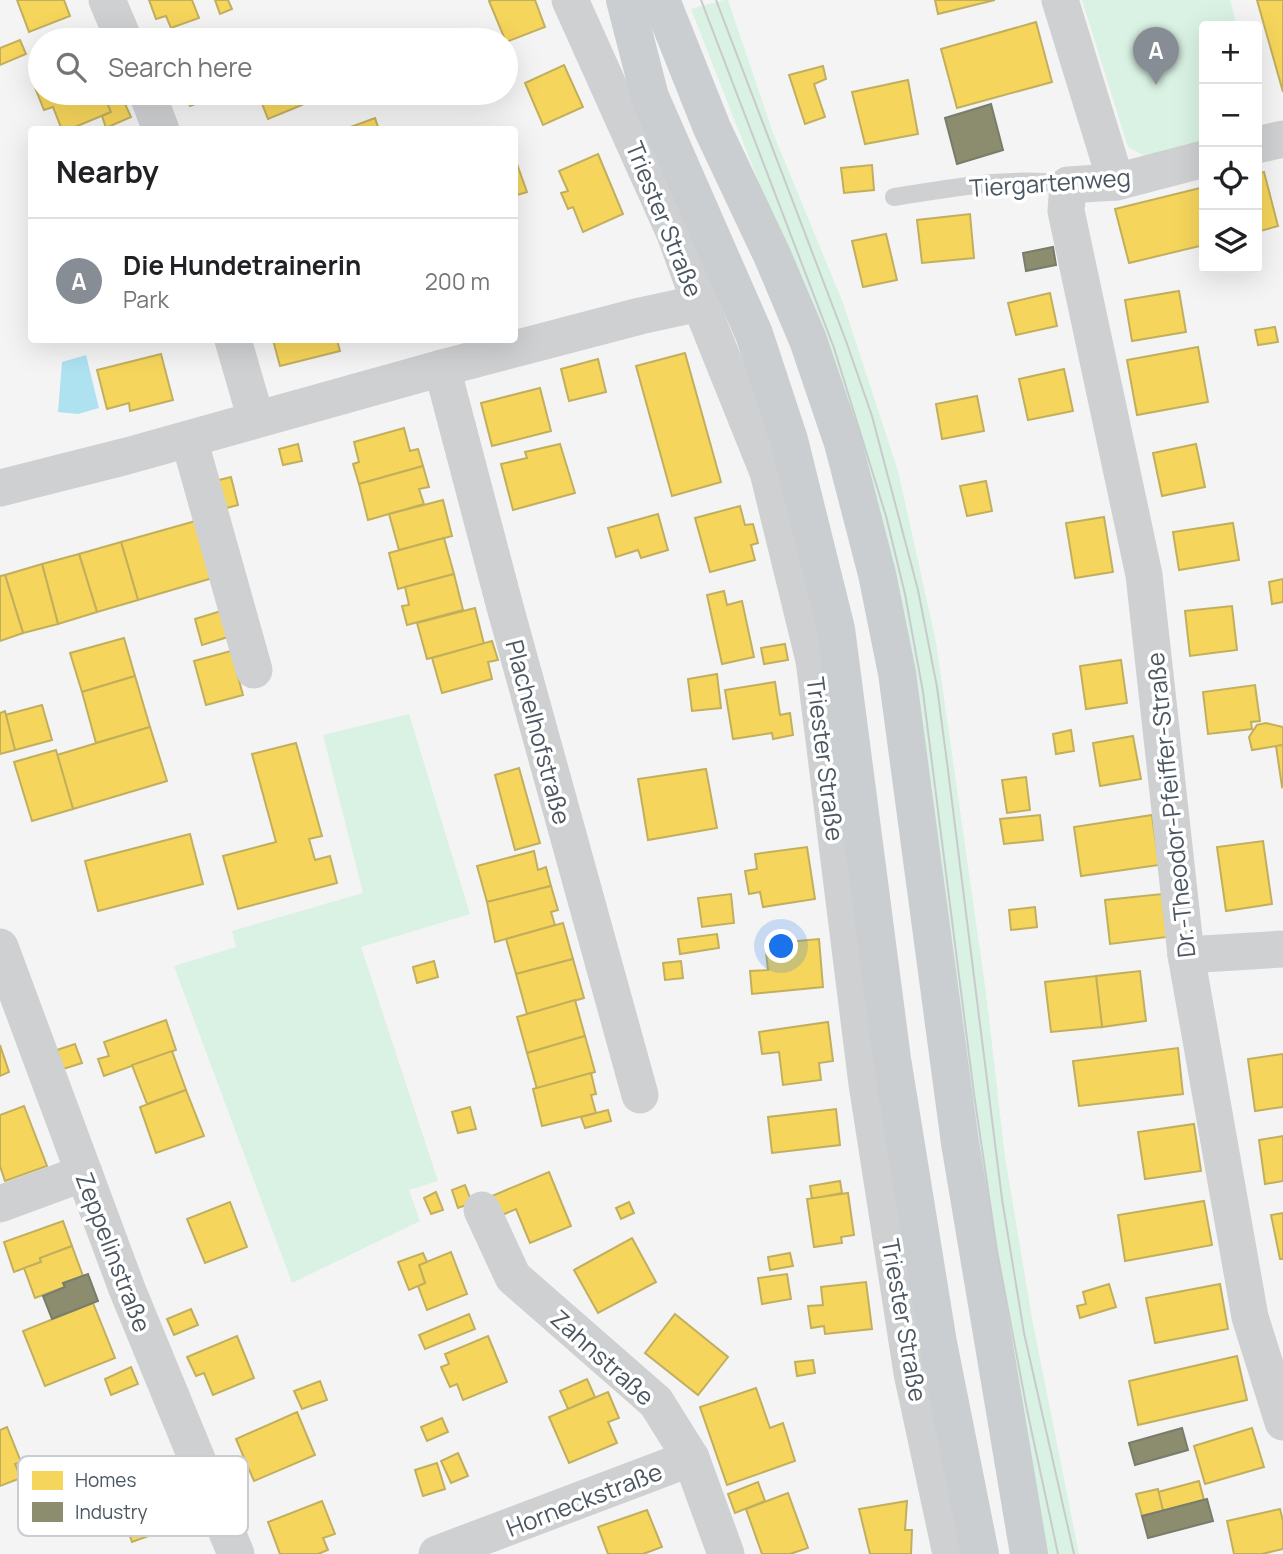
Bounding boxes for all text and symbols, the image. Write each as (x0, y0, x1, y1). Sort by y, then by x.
map controls (1199, 21, 1262, 273)
button: + (1199, 21, 1262, 84)
pin: A (1133, 27, 1179, 85)
search box (28, 28, 518, 105)
icon: search (52, 48, 90, 86)
text: Search here (108, 49, 253, 85)
button: − (1199, 84, 1262, 147)
street label: Triester Straße (619, 136, 711, 302)
button: locate (1199, 147, 1262, 210)
text: Nearby (56, 151, 159, 192)
street label: Tiergartenweg (968, 160, 1132, 204)
button: layers (1199, 210, 1262, 273)
text: Die Hundetrainerin (123, 247, 361, 283)
text: A (71, 265, 87, 297)
text: 200 m (425, 265, 490, 297)
text: Park (123, 283, 169, 315)
street label: Plachelhofstraße (499, 636, 579, 828)
street label: Dr.-Theodor-Pfeiffer-Straße (1138, 651, 1202, 959)
street label: Triester Straße (800, 675, 852, 843)
your location (764, 929, 798, 963)
street label: Zeppelinstraße (68, 1167, 160, 1337)
street label: Triester Straße (874, 1236, 936, 1404)
street label: Zahnstraße (544, 1302, 662, 1412)
street label: Horneckstraße (501, 1454, 667, 1544)
legend (18, 1456, 248, 1536)
text: Homes (75, 1467, 136, 1493)
text: Industry (75, 1499, 148, 1525)

